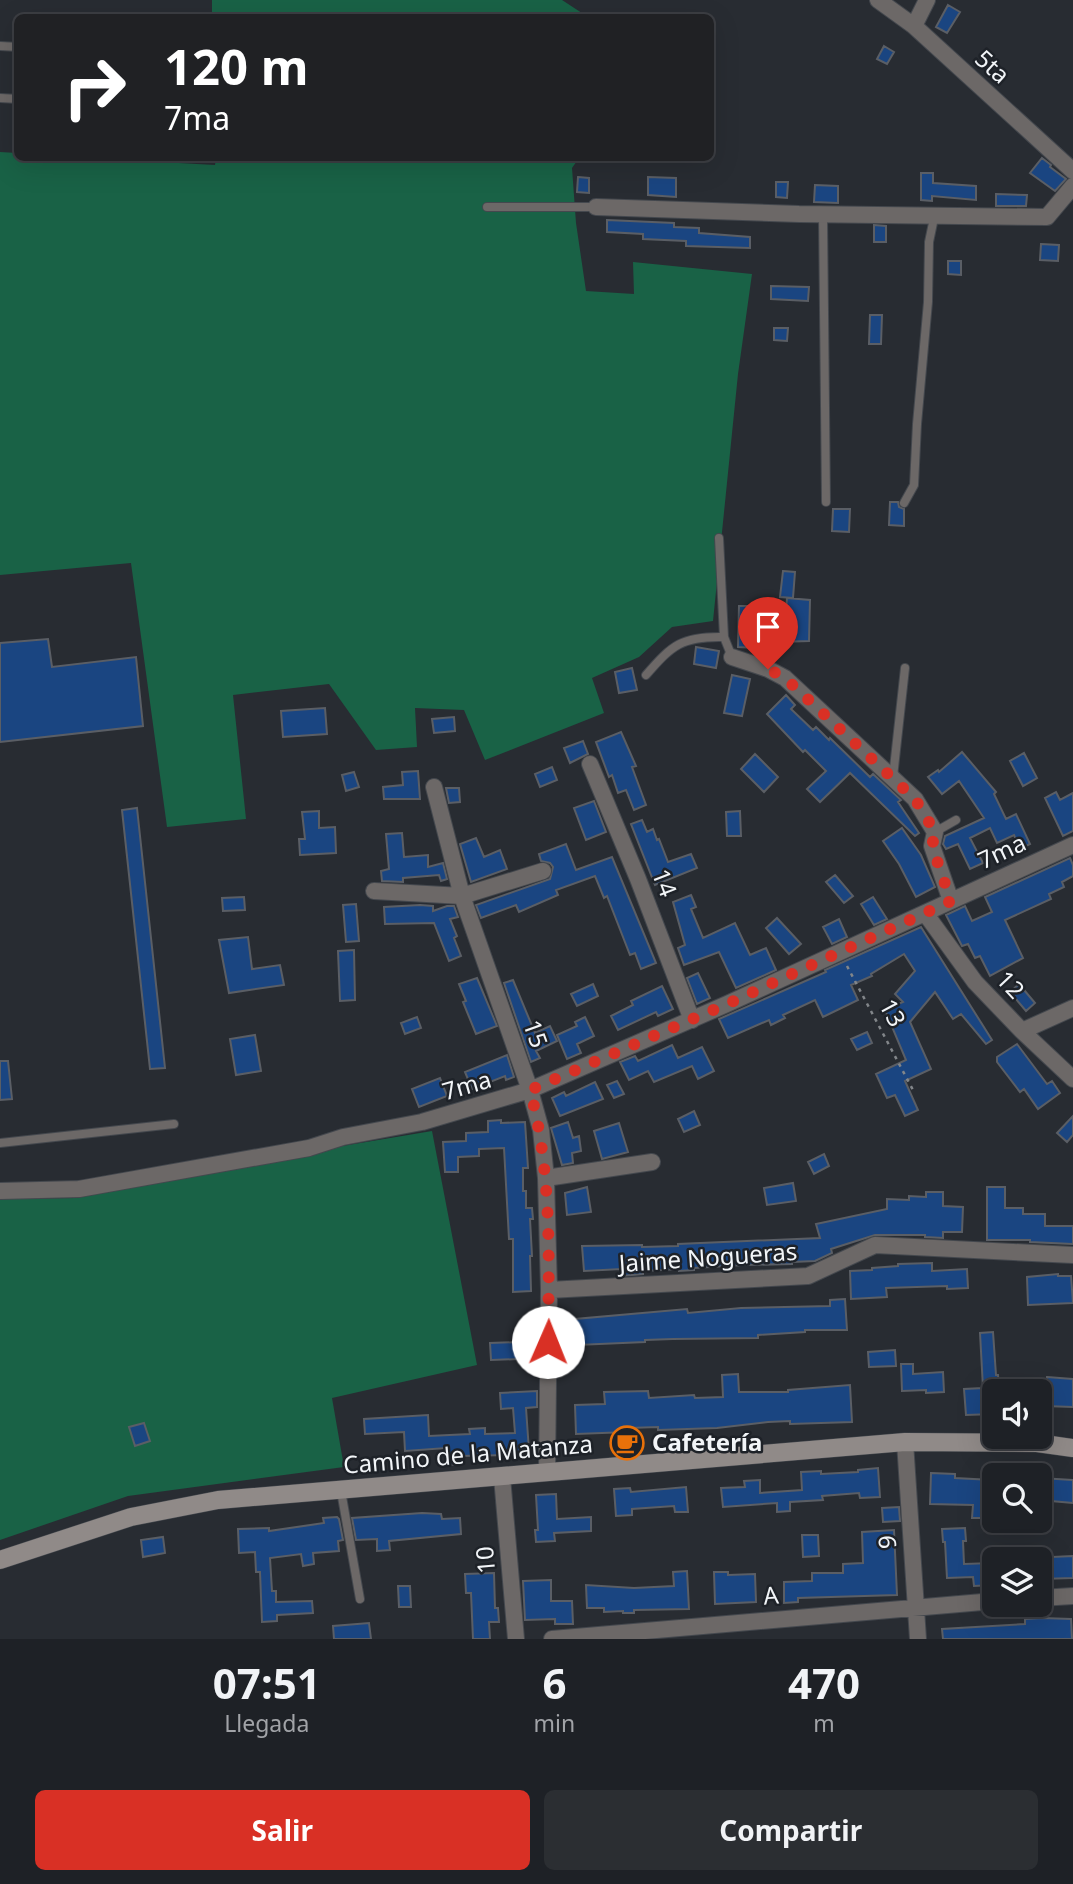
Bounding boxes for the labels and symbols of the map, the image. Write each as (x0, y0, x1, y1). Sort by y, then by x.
street label: 5ta (969, 42, 1017, 90)
pin (738, 597, 798, 669)
street label: 7ma (972, 825, 1031, 876)
street label: 14 (645, 864, 686, 901)
street label: 12 (990, 963, 1033, 1005)
street label: 13 (872, 992, 914, 1032)
street label: 15 (516, 1015, 557, 1052)
street label: 7ma (438, 1062, 495, 1107)
street label: Jaime Nogueras (616, 1234, 798, 1279)
position arrow (511, 1305, 585, 1379)
cafe icon: Cafetería (608, 1424, 646, 1462)
place label: Cafetería (652, 1425, 762, 1458)
street label: Camino de la Matanza (342, 1426, 594, 1481)
street label: 9 (870, 1534, 903, 1550)
street label: 10 (467, 1545, 502, 1575)
street label: A (762, 1577, 781, 1612)

